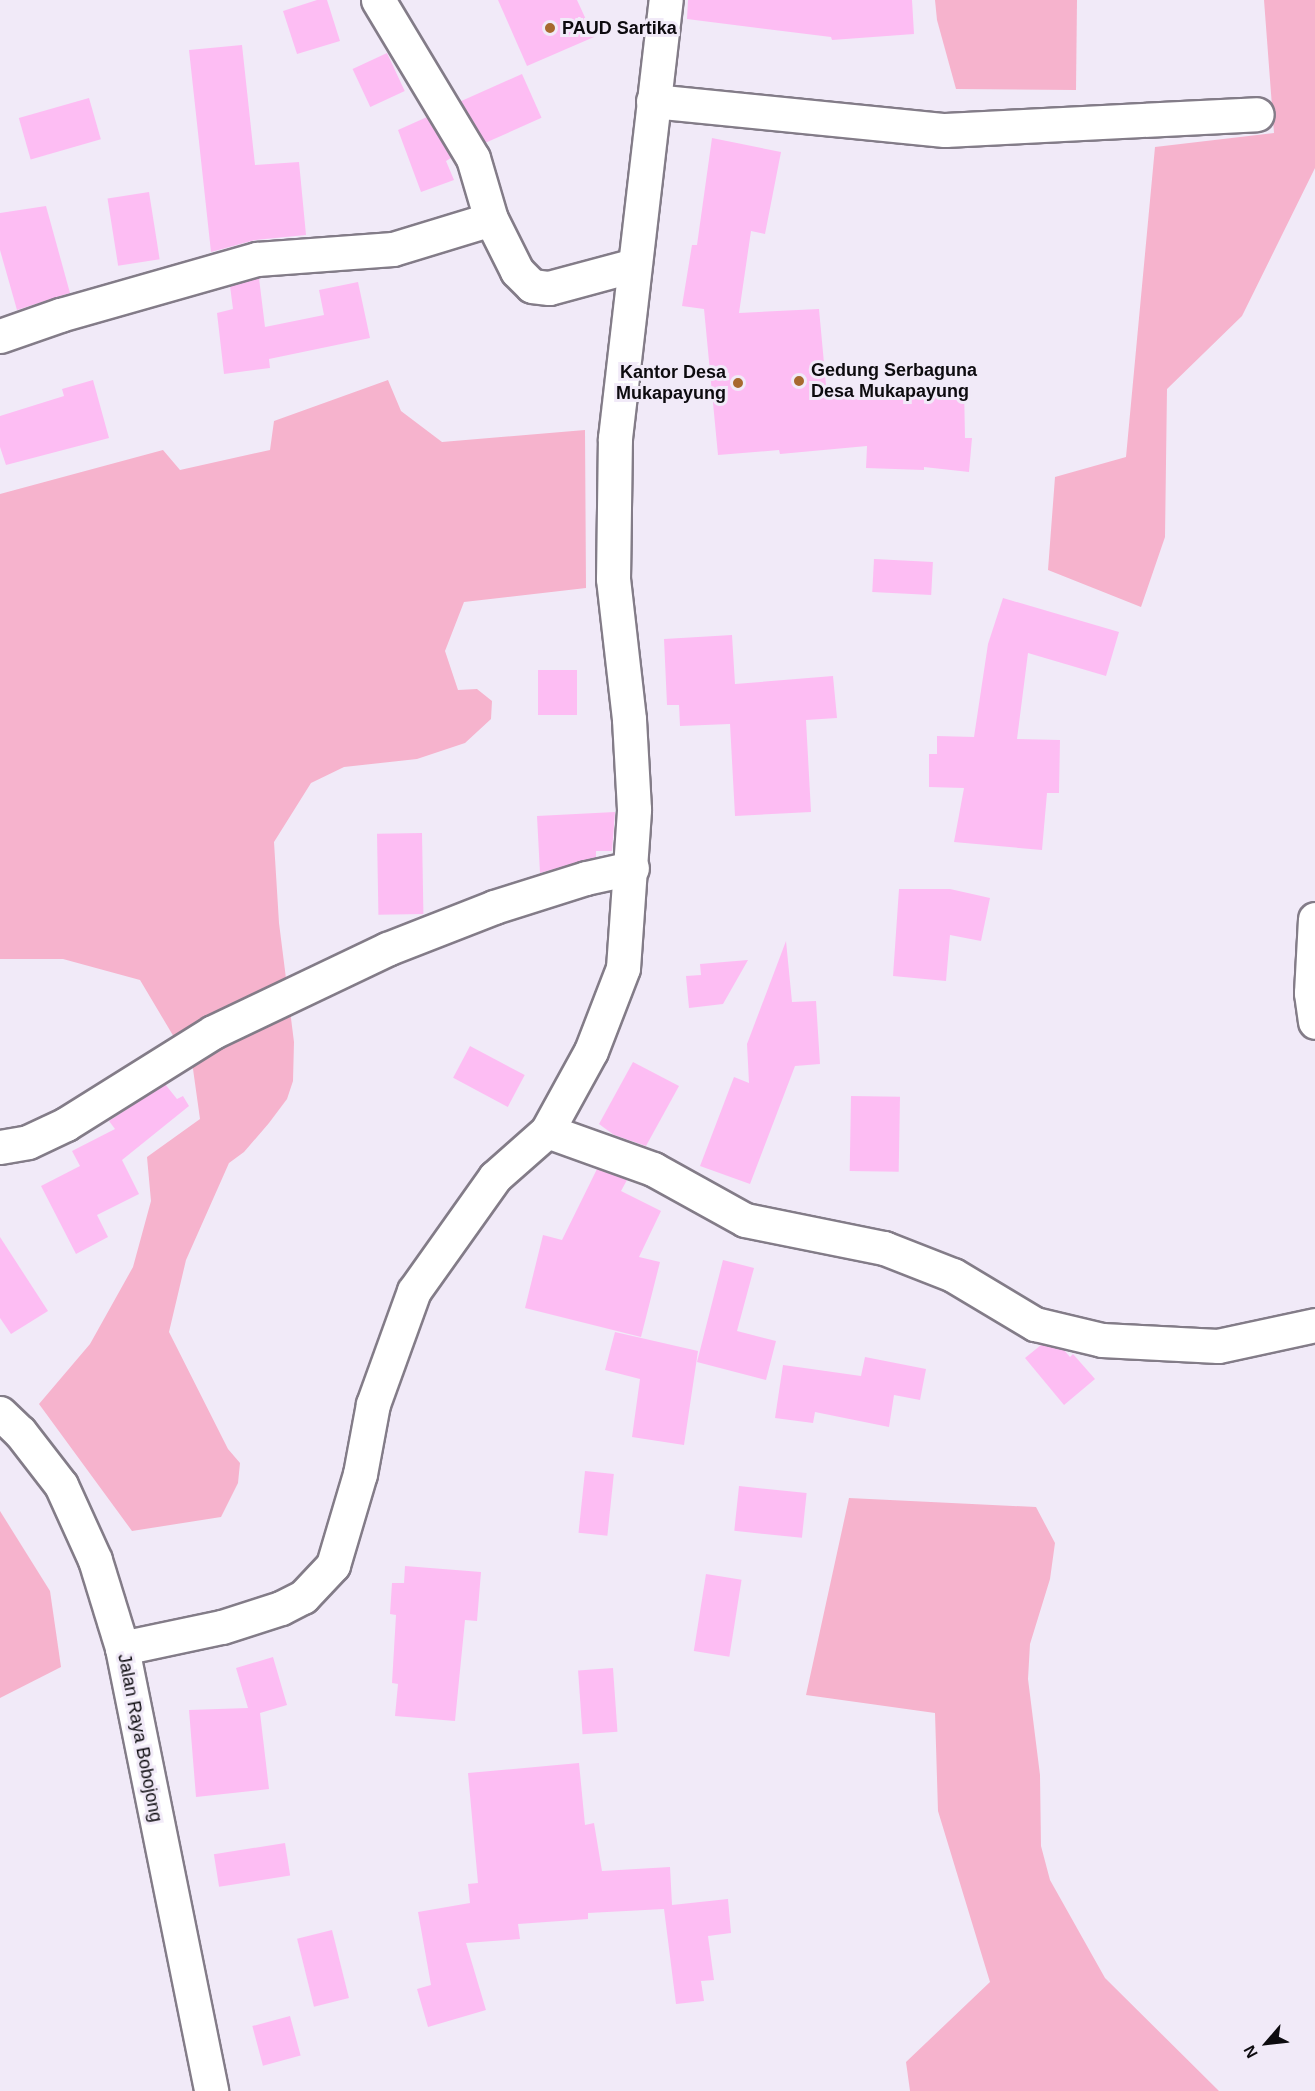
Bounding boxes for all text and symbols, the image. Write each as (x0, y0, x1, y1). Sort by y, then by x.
place label: PAUD Sartika (562, 17, 677, 39)
marker: PAUD Sartika (543, 21, 557, 35)
place label: Gedung Serbaguna Desa Mukapayung (811, 360, 977, 403)
place label: Kantor Desa Mukapayung (616, 362, 726, 404)
marker: Gedung Serbaguna Desa Mukapayung (792, 374, 806, 388)
marker: Kantor Desa Mukapayung (731, 376, 745, 390)
street label: Jalan Raya Bobojong (113, 1652, 167, 1824)
north arrow (1237, 2013, 1297, 2073)
text: N (1240, 2043, 1261, 2061)

